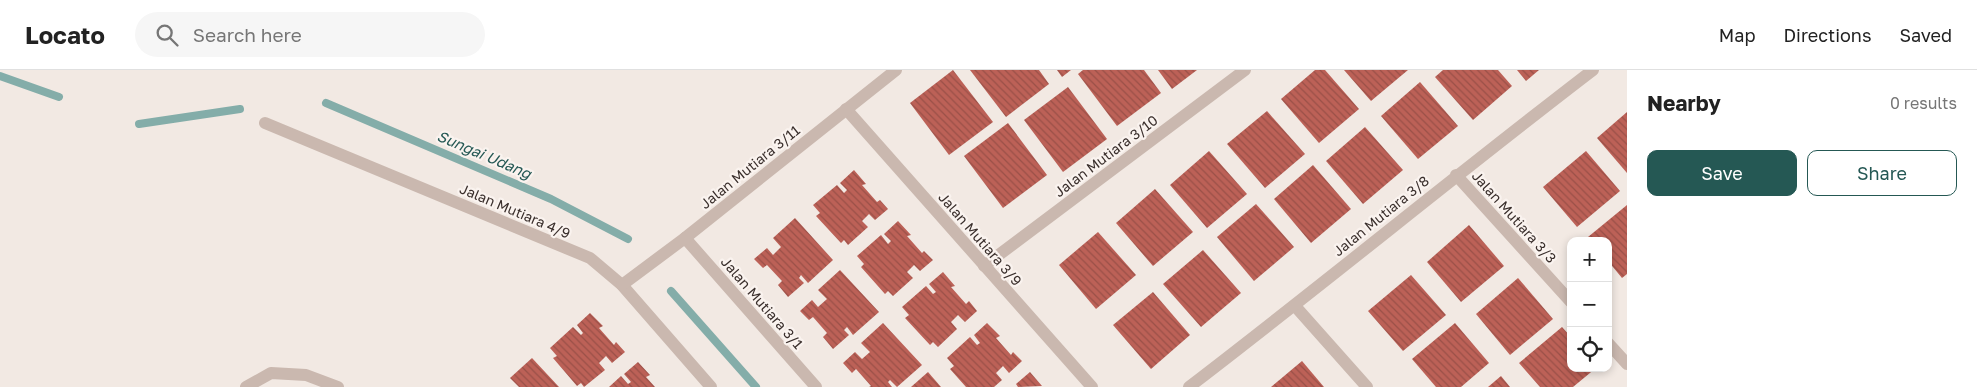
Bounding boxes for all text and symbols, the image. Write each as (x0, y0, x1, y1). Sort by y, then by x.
search box (135, 12, 485, 57)
text: Locato (25, 20, 105, 49)
icon: search (153, 21, 181, 49)
text: Search here (193, 23, 302, 46)
text: Map (1719, 24, 1755, 46)
text: Directions (1783, 24, 1871, 46)
text: Saved (1899, 24, 1952, 46)
text: Nearby (1647, 90, 1721, 116)
text: 0 results (1890, 93, 1957, 113)
street label: Jalan Mutiara 3/10 (1051, 111, 1161, 200)
street label: Jalan Mutiara 3/11 (696, 121, 803, 212)
water label: Sungai Udang (434, 126, 536, 184)
button: Save (1647, 150, 1797, 196)
button: Share (1807, 150, 1957, 196)
street label: Jalan Mutiara 3/3 (1469, 167, 1560, 266)
street label: Jalan Mutiara 3/8 (1329, 172, 1432, 259)
street label: Jalan Mutiara 4/9 (457, 180, 573, 241)
street label: Jalan Mutiara 3/9 (935, 189, 1026, 289)
map controls (1567, 237, 1612, 372)
button: + (1567, 237, 1612, 282)
street label: Jalan Mutiara 3/1 (718, 253, 807, 352)
button: − (1567, 282, 1612, 327)
button: locate (1567, 327, 1612, 372)

